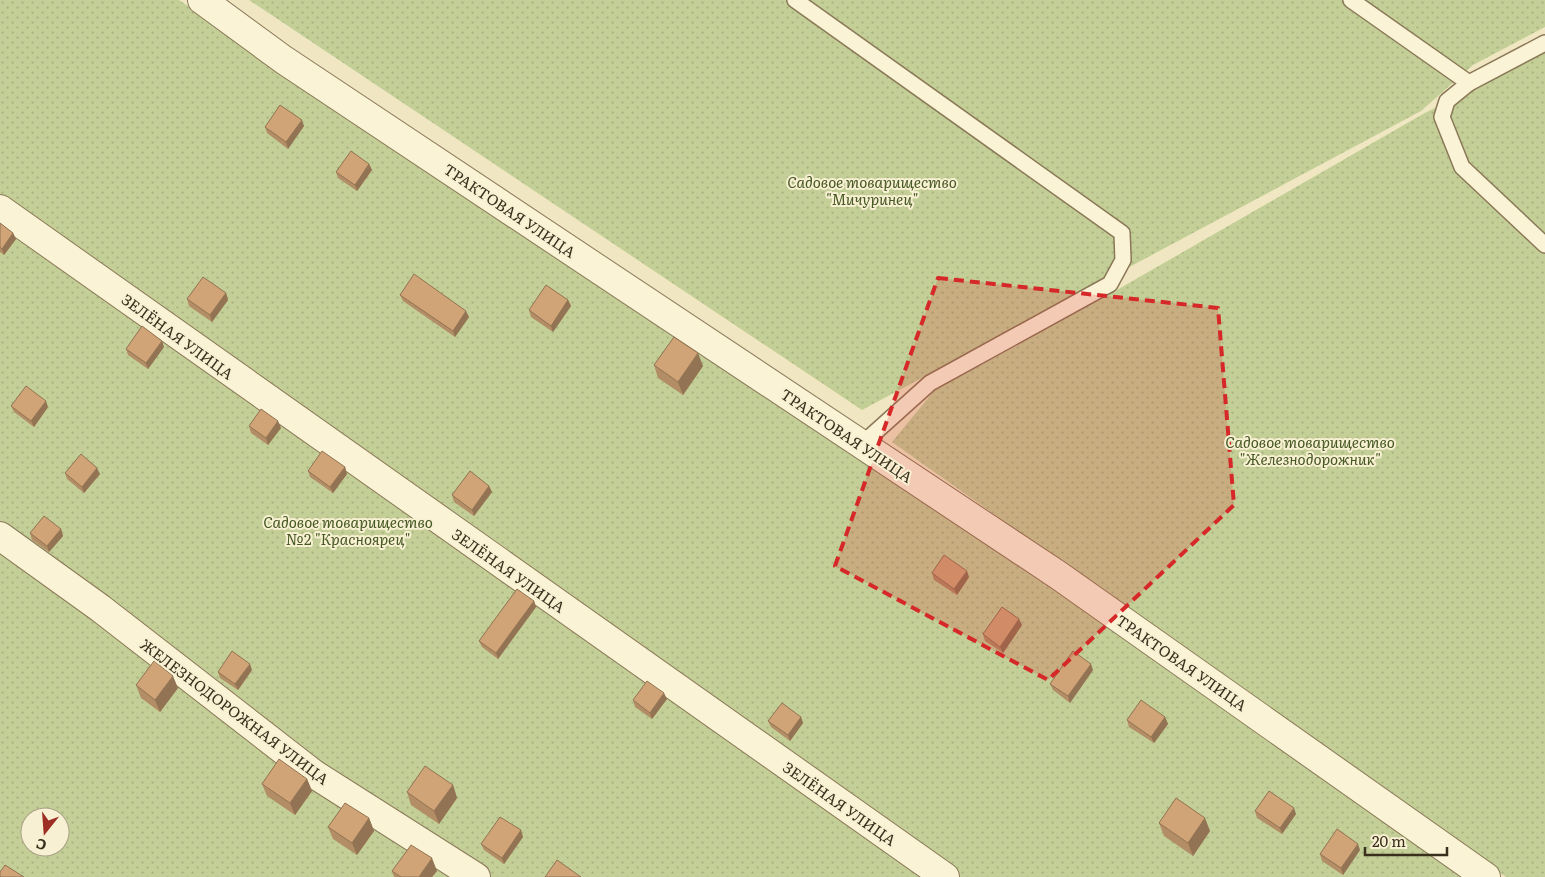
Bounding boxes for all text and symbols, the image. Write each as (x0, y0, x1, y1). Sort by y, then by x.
street label: ТРАКТОВАЯ УЛИЦА (439, 157, 581, 263)
park label: Садовое товарищество "Мичуринец" (787, 170, 957, 210)
street label: ЗЕЛЁНАЯ УЛИЦА (117, 287, 239, 385)
street label: ТРАКТОВАЯ УЛИЦА (776, 382, 918, 488)
park label: Садовое товарищество "Железнодорожник" (1225, 430, 1395, 470)
park label: Садовое товарищество №2 "Красноярец" (263, 510, 433, 550)
street label: ЗЕЛЁНАЯ УЛИЦА (448, 522, 570, 618)
street label: ТРАКТОВАЯ УЛИЦА (1112, 608, 1252, 716)
street label: ЖЕЛЕЗНОДОРОЖНАЯ УЛИЦА (136, 632, 334, 790)
street label: ЗЕЛЁНАЯ УЛИЦА (779, 755, 901, 851)
north arrow (20, 807, 70, 857)
scale bar (1365, 824, 1448, 856)
text: 20 m (1372, 829, 1406, 852)
text: С (33, 834, 49, 856)

